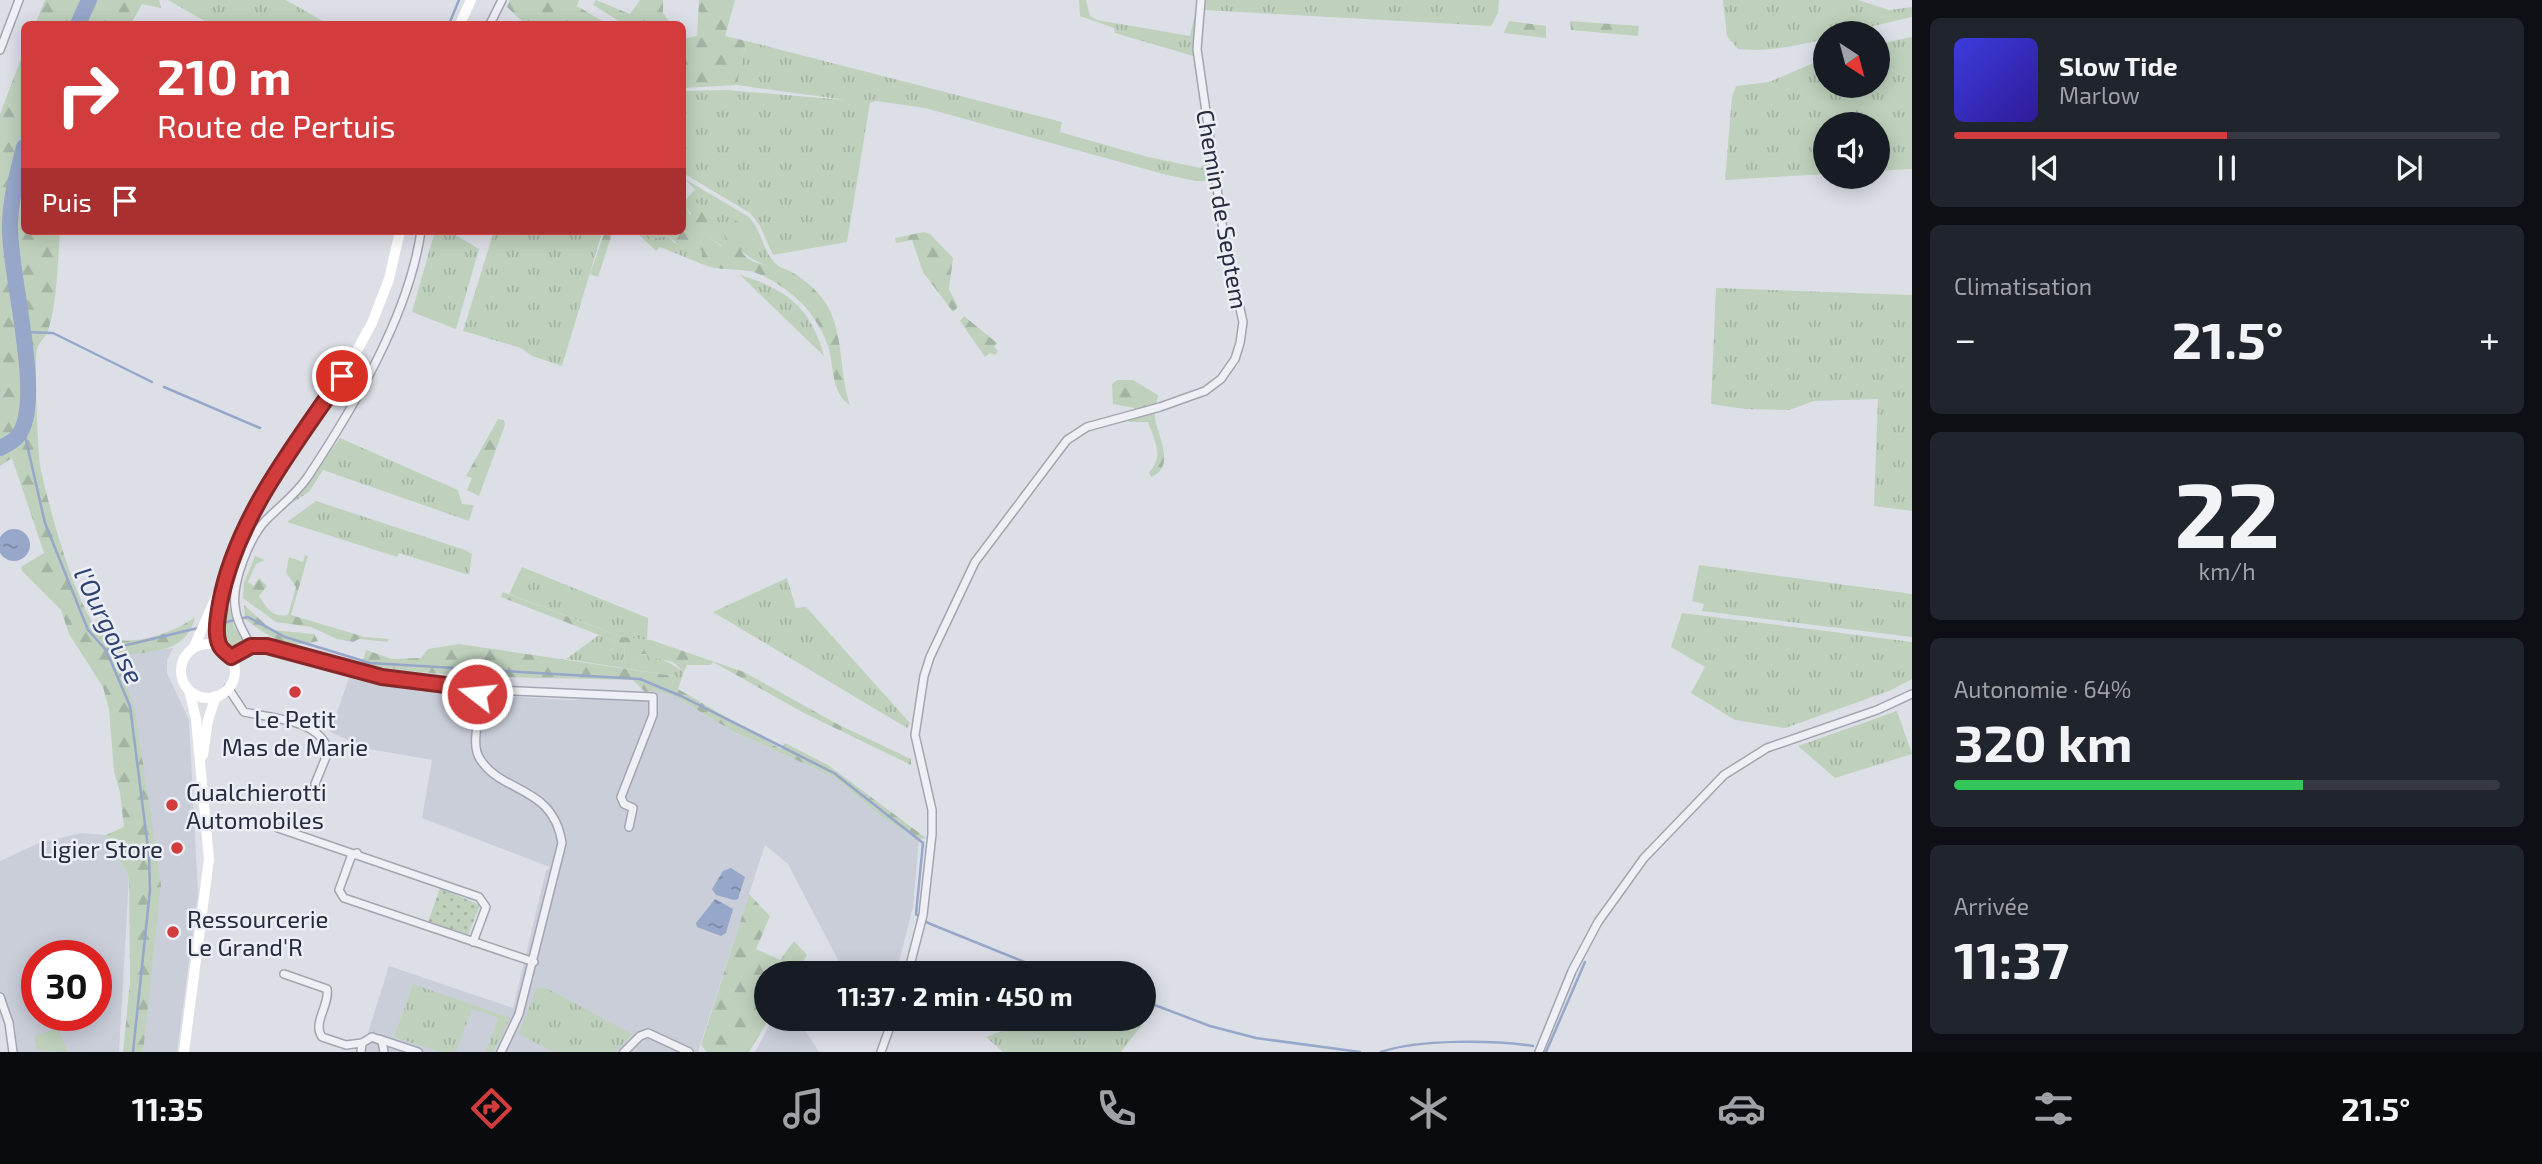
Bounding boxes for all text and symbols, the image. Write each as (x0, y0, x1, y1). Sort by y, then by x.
north arrow (1813, 21, 1890, 98)
map controls (1813, 21, 1890, 189)
text: 210 m (157, 46, 291, 105)
icon: right (42, 49, 133, 140)
text: Slow Tide (2059, 50, 2178, 81)
text: Marlow (2059, 81, 2140, 109)
text: Route de Pertuis (157, 106, 396, 144)
street label: Chemin de Septem (1191, 107, 1255, 311)
button: sound (1813, 112, 1890, 189)
icon: previous (2026, 149, 2064, 187)
icon: pause (2208, 149, 2246, 187)
icon: next (2390, 149, 2428, 187)
icon: arrive (106, 182, 144, 220)
text: Puis (42, 186, 92, 217)
text: Climatisation (1954, 272, 2092, 300)
text: 21.5° (2172, 307, 2284, 369)
text: − (1954, 315, 1976, 361)
text: + (2479, 315, 2500, 361)
pin (312, 346, 372, 406)
icon: arrive (323, 357, 361, 395)
text: 22 (2174, 457, 2280, 566)
text: km/h (2198, 557, 2256, 585)
water label: l'Ourgouse (68, 562, 152, 688)
position arrow (440, 657, 514, 731)
text: Autonomie · 64% (1954, 675, 2131, 703)
marker: Le Petit Mas de Marie (287, 684, 303, 700)
place label: Le Petit Mas de Marie (222, 704, 368, 761)
text: 320 km (1954, 710, 2133, 772)
place label: Gualchierotti Automobiles (186, 777, 327, 834)
marker: Gualchierotti Automobiles (164, 797, 180, 813)
place label: Ligier Store (40, 834, 163, 863)
marker: Ligier Store (169, 840, 185, 856)
text: Arrivée (1954, 892, 2029, 920)
place label: Ressourcerie Le Grand'R (187, 904, 329, 961)
marker: Ressourcerie Le Grand'R (165, 924, 181, 940)
text: 11:37 (1954, 927, 2069, 989)
speed limit sign: 30 (21, 940, 112, 1031)
text: 11:37 · 2 min · 450 m (837, 980, 1073, 1011)
icon: directions (467, 1084, 516, 1133)
icon: music (779, 1084, 828, 1133)
icon: phone (1092, 1084, 1141, 1133)
icon: climate (1404, 1084, 1453, 1133)
icon: car (1717, 1084, 1766, 1133)
icon: filters (2029, 1084, 2078, 1133)
text: 11:35 (132, 1089, 203, 1127)
text: 21.5° (2341, 1089, 2410, 1127)

